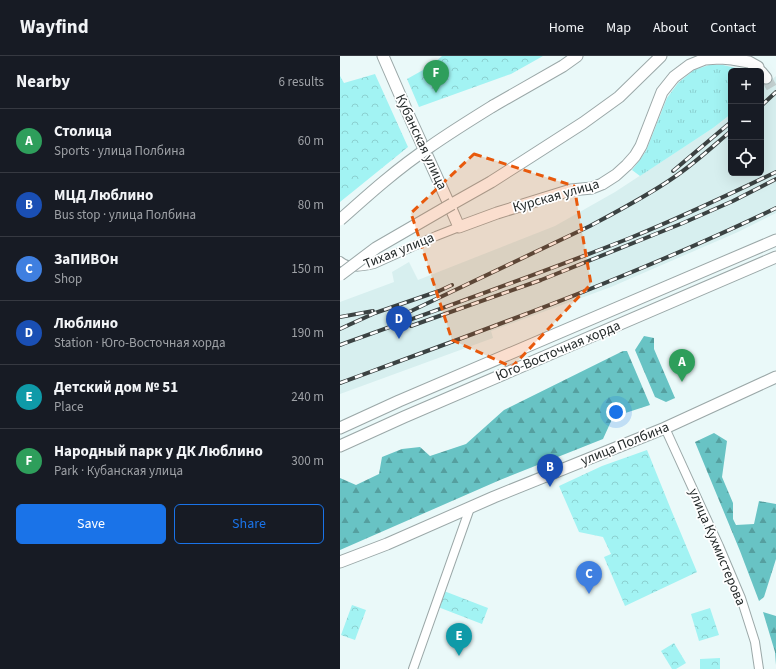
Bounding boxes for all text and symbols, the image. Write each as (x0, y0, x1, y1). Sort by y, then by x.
text: Wayfind (20, 14, 89, 41)
text: Home (549, 18, 584, 38)
text: Map (606, 18, 631, 38)
text: About (653, 18, 688, 38)
text: Contact (710, 18, 756, 38)
pin: F (423, 60, 449, 93)
map controls (728, 68, 764, 176)
button: + (728, 68, 764, 104)
text: Nearby (16, 70, 70, 94)
text: 6 results (279, 73, 324, 91)
street label: Кубанская улица (390, 91, 452, 193)
button: − (728, 104, 764, 140)
text: Столица (54, 121, 112, 142)
text: A (25, 132, 33, 150)
text: 60 m (298, 132, 324, 150)
button: locate (728, 140, 764, 176)
text: Sports · улица Полбина (54, 142, 185, 160)
street label: Курская улица (510, 174, 602, 218)
text: МЦД Люблино (54, 185, 153, 206)
text: B (25, 196, 33, 214)
text: 80 m (298, 196, 324, 214)
text: Bus stop · улица Полбина (54, 206, 196, 224)
street label: Тихая улица (361, 228, 437, 274)
text: ЗаПИВОн (54, 249, 118, 270)
text: C (25, 260, 33, 278)
text: 150 m (291, 260, 324, 278)
text: Shop (54, 270, 82, 288)
pin: D (386, 306, 412, 339)
text: Люблино (54, 313, 118, 334)
street label: Юго-Восточная хорда (492, 316, 624, 386)
text: D (25, 324, 33, 342)
text: 190 m (291, 324, 324, 342)
text: Station · Юго-Восточная хорда (54, 334, 226, 352)
pin: A (669, 349, 695, 382)
text: Детский дом № 51 (54, 377, 178, 398)
text: E (25, 388, 33, 406)
text: 240 m (291, 388, 324, 406)
text: Place (54, 398, 83, 416)
your location (606, 402, 626, 422)
street label: улица Полбина (578, 417, 672, 471)
text: Народный парк у ДК Люблино (54, 441, 263, 462)
text: F (26, 452, 32, 470)
text: 300 m (291, 452, 324, 470)
pin: B (537, 454, 563, 487)
text: Park · Кубанская улица (54, 462, 183, 480)
street label: улица Кухмистерова (683, 485, 751, 609)
button: Save (16, 504, 166, 544)
button: Share (174, 504, 324, 544)
pin: C (576, 561, 602, 594)
pin: E (446, 623, 472, 656)

